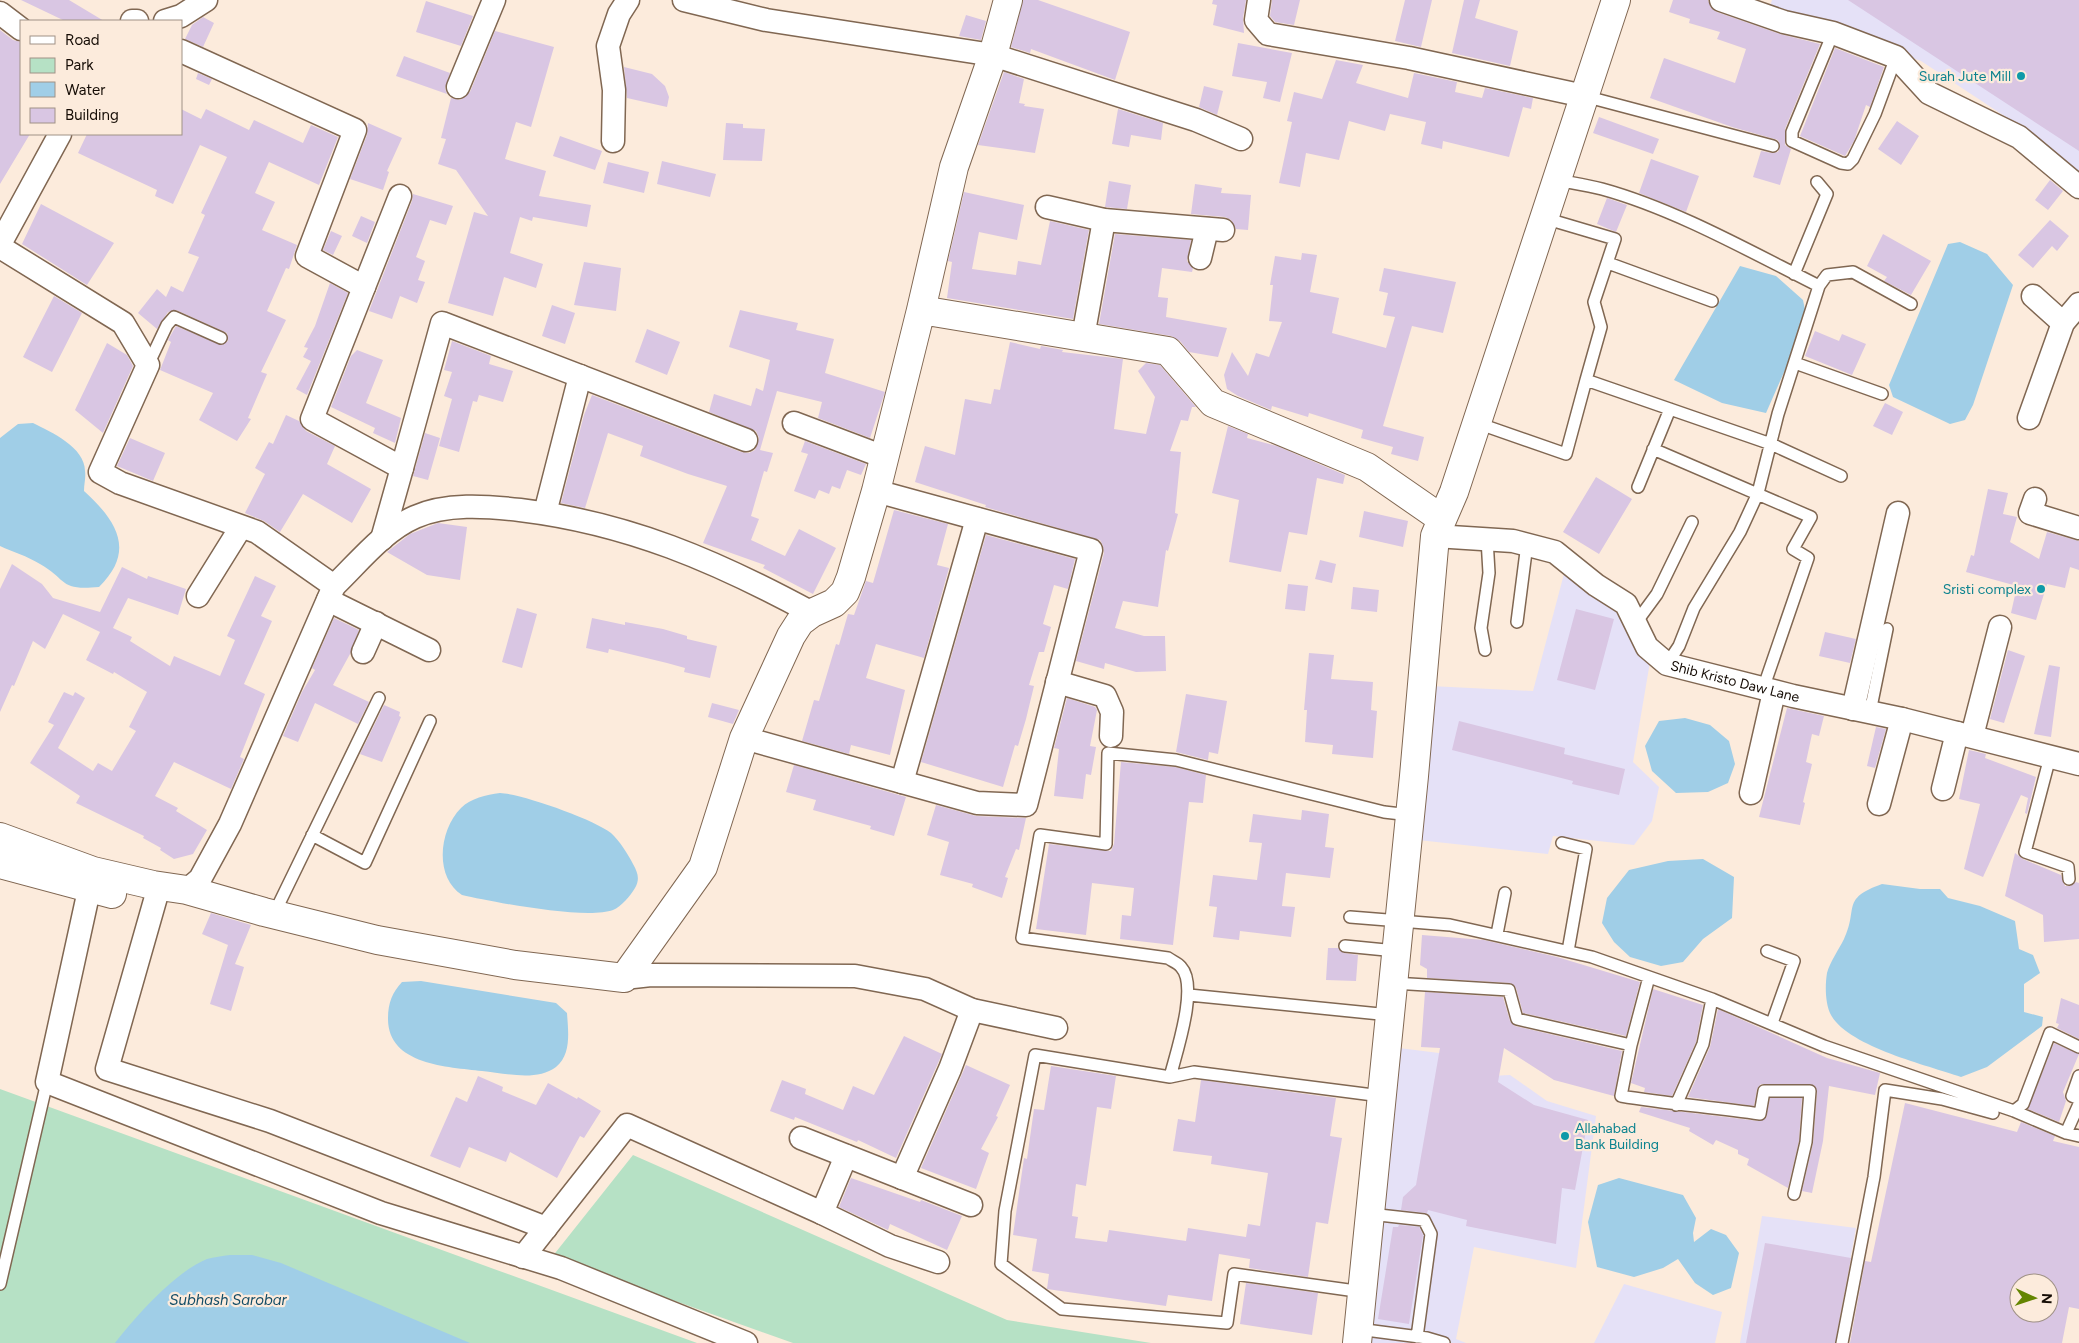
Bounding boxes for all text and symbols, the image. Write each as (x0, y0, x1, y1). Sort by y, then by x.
legend (20, 20, 182, 135)
text: Road (65, 31, 100, 49)
text: Park (65, 56, 94, 74)
place label: Surah Jute Mill (1919, 68, 2011, 85)
marker: Surah Jute Mill (2015, 70, 2027, 82)
text: Water (65, 81, 105, 99)
text: Building (65, 106, 119, 124)
place label: Sristi complex (1943, 581, 2031, 598)
marker: Sristi complex (2035, 583, 2047, 595)
street label: Shib Kristo Daw Lane (1669, 657, 1801, 706)
place label: Allahabad Bank Building (1575, 1120, 1659, 1153)
marker: Allahabad Bank Building (1559, 1130, 1571, 1142)
north arrow (2009, 1273, 2059, 1323)
water label: Subhash Sarobar (169, 1291, 288, 1309)
text: N (2038, 1293, 2055, 1305)

